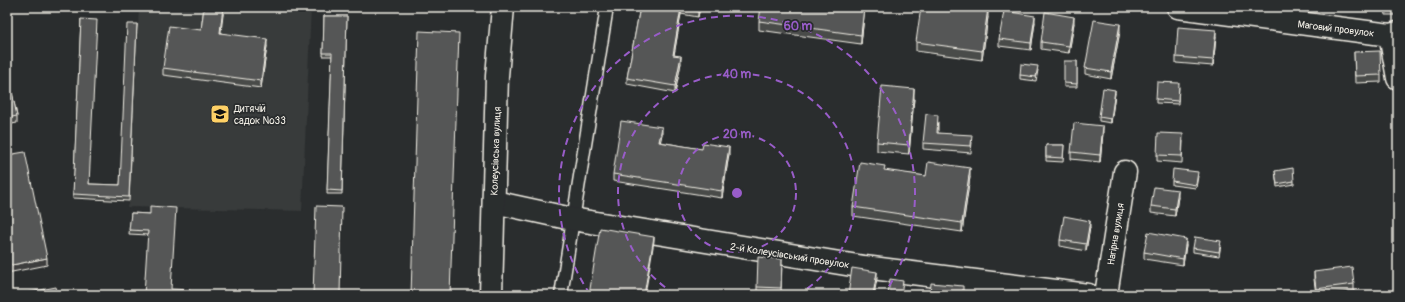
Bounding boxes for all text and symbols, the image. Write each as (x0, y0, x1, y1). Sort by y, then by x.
street label: Маговий провулок (1297, 18, 1375, 40)
text: 60 m (784, 19, 813, 34)
text: 40 m (722, 67, 752, 82)
school or university icon: Дитячій садок №33 (209, 103, 231, 125)
place label: Дитячій садок №33 (233, 103, 286, 127)
street label: Колеусівська вулиця (488, 106, 504, 196)
text: 20 m (723, 127, 751, 142)
centre of rings (730, 186, 744, 200)
street label: Нагірна вулиця (1105, 202, 1127, 266)
street label: 2-й Колеусівський провулок (729, 241, 850, 271)

